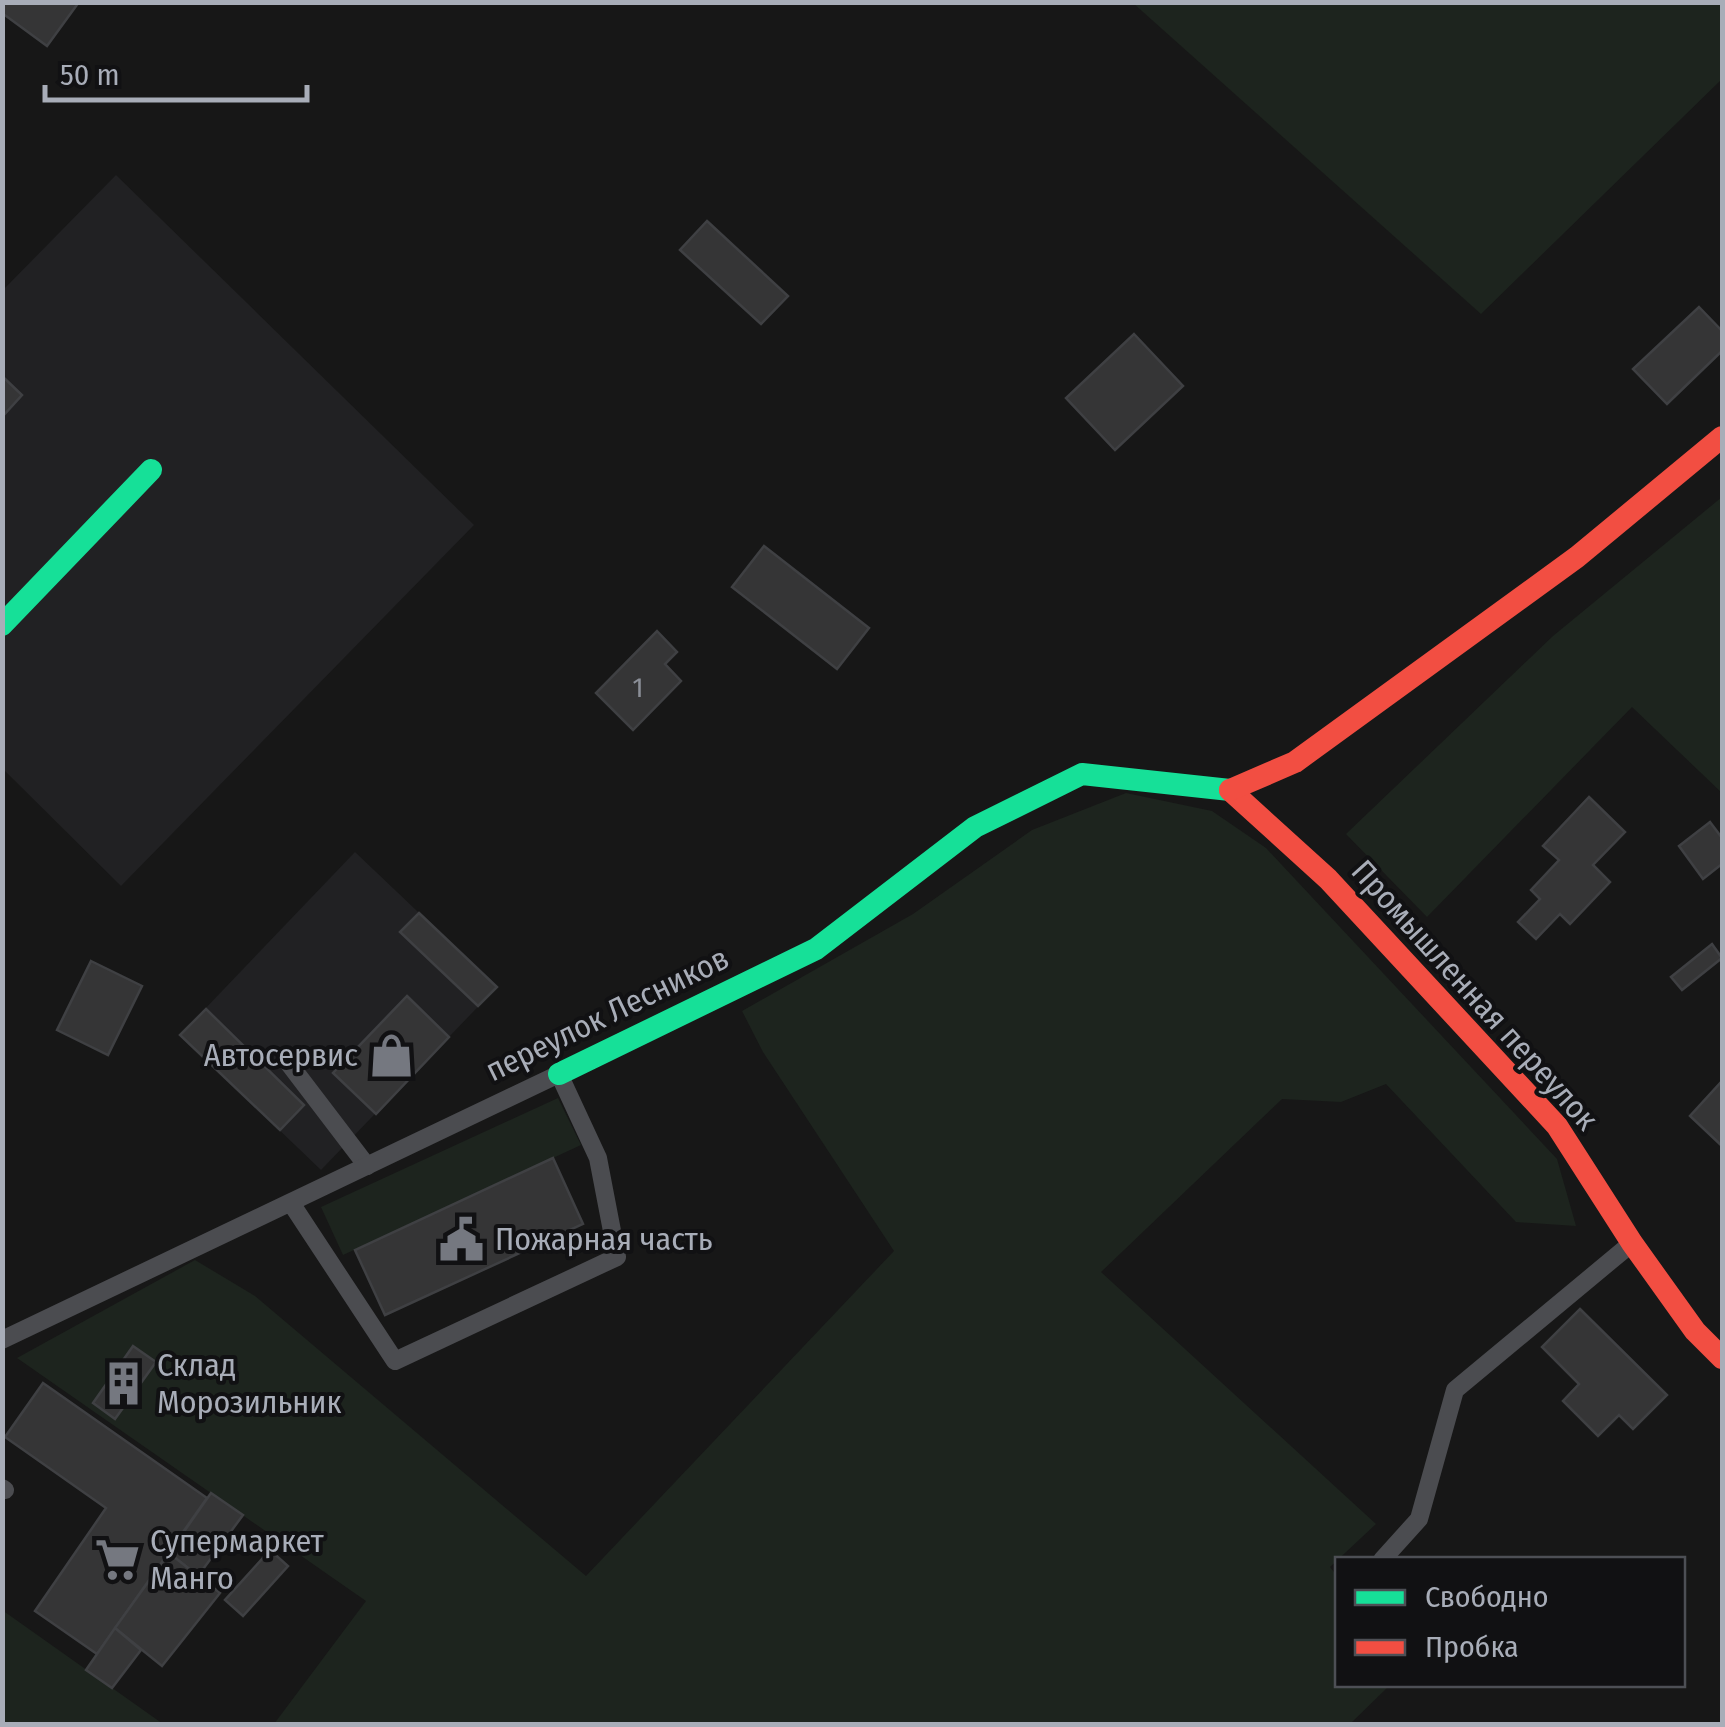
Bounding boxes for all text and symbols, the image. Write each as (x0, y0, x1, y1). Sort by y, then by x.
scale bar (45, 40, 308, 102)
text: 50 m (60, 57, 120, 93)
house number: 1 (633, 671, 643, 704)
street label: Промышленная переулок (1344, 852, 1606, 1138)
street label: переулок Лесников (479, 939, 735, 1089)
shop icon: Автосервис (367, 1031, 415, 1079)
place label: Автосервис (204, 1036, 358, 1074)
public building icon: Пожарная часть (438, 1215, 486, 1263)
place label: Пожарная часть (495, 1220, 713, 1258)
place label: Склад Морозильник (157, 1346, 342, 1421)
building icon: Склад Морозильник (100, 1359, 148, 1407)
place label: Супермаркет Манго (150, 1522, 324, 1597)
supermarket icon: Супермаркет Манго (93, 1535, 141, 1583)
legend (1335, 1557, 1685, 1687)
text: Свободно (1425, 1579, 1548, 1615)
text: Пробка (1425, 1629, 1519, 1665)

